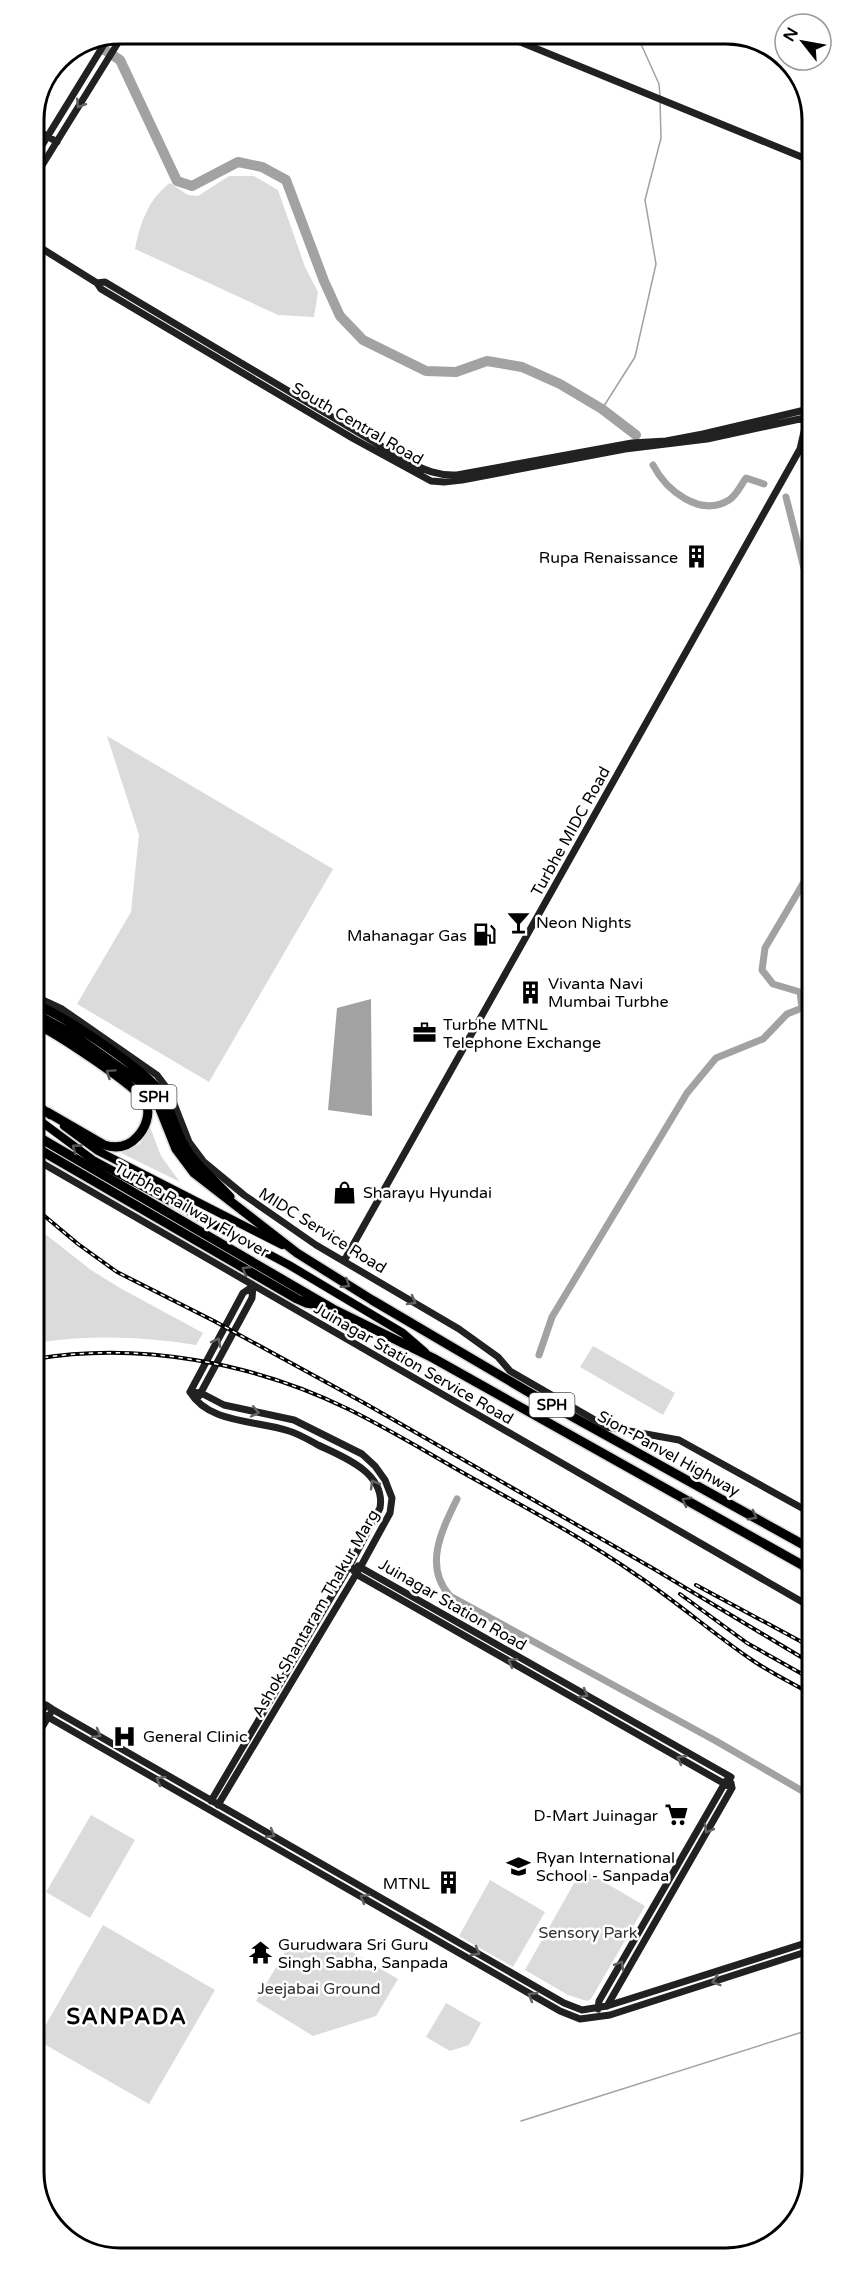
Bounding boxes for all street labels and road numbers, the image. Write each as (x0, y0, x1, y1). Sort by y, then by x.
street label: South Central Road (288, 378, 427, 470)
street label: Turbhe MIDC Road (527, 763, 615, 900)
road number: SPH (132, 1085, 176, 1109)
street label: Turbhe Railway Flyover (111, 1157, 273, 1263)
street label: MIDC Service Road (255, 1183, 390, 1278)
street label: Juinagar Station Service Road (310, 1298, 517, 1429)
road number: SPH (530, 1393, 574, 1417)
street label: Sion-Panvel Highway (594, 1406, 744, 1502)
street label: Ashok Shantaram Thakur Marg (248, 1506, 384, 1721)
street label: Juinagar Station Road (375, 1554, 530, 1655)

